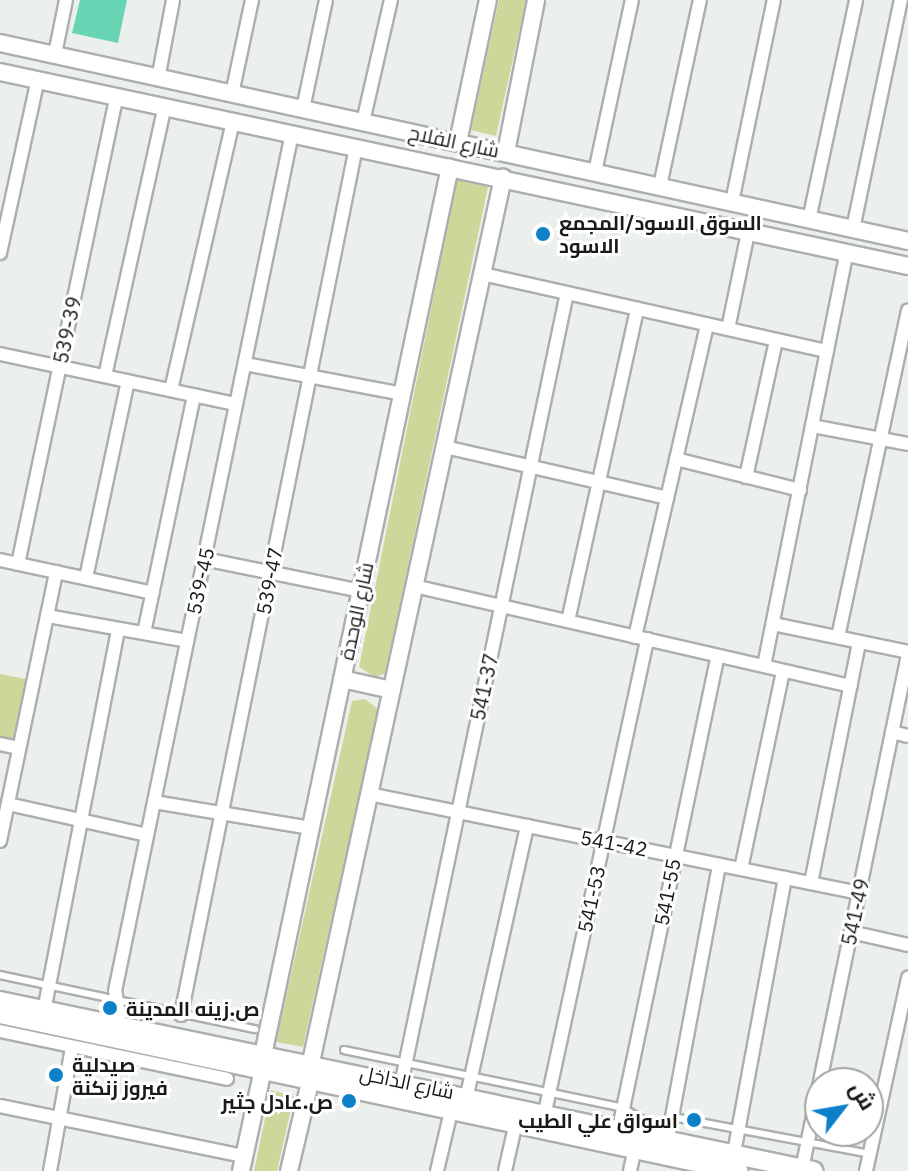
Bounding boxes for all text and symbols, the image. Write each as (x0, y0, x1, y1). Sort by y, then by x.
street label: شارع الفلاح (406, 120, 502, 162)
place label: السوق الاسود/المجمع الاسود (559, 210, 762, 257)
marker: السوق الاسود/المجمع الاسود (534, 225, 552, 243)
street label: 539-39 (48, 294, 86, 366)
street label: 539-45 (181, 545, 219, 617)
street label: 539-47 (251, 545, 287, 617)
street label: شارع الوحدة (334, 560, 378, 662)
street label: 541-37 (465, 651, 503, 723)
street label: 541-42 (578, 825, 650, 861)
street label: 541-55 (649, 856, 685, 928)
street label: 541-53 (572, 863, 610, 935)
street label: 541-49 (836, 876, 874, 948)
place label: ص.زينه المدينة (126, 996, 260, 1020)
marker: ص.زينه المدينة (101, 999, 119, 1017)
place label: صيدلية فيروز زنكنة (72, 1052, 168, 1099)
street label: شارع الداخل (358, 1060, 456, 1104)
marker: صيدلية فيروز زنكنة (47, 1066, 65, 1084)
north arrow (804, 1067, 884, 1147)
text: ش (844, 1076, 883, 1115)
place label: ص.عادل جثير (221, 1089, 333, 1113)
marker: ص.عادل جثير (340, 1092, 358, 1110)
place label: اسواق علي الطيب (518, 1108, 678, 1132)
marker: اسواق علي الطيب (685, 1111, 703, 1129)

